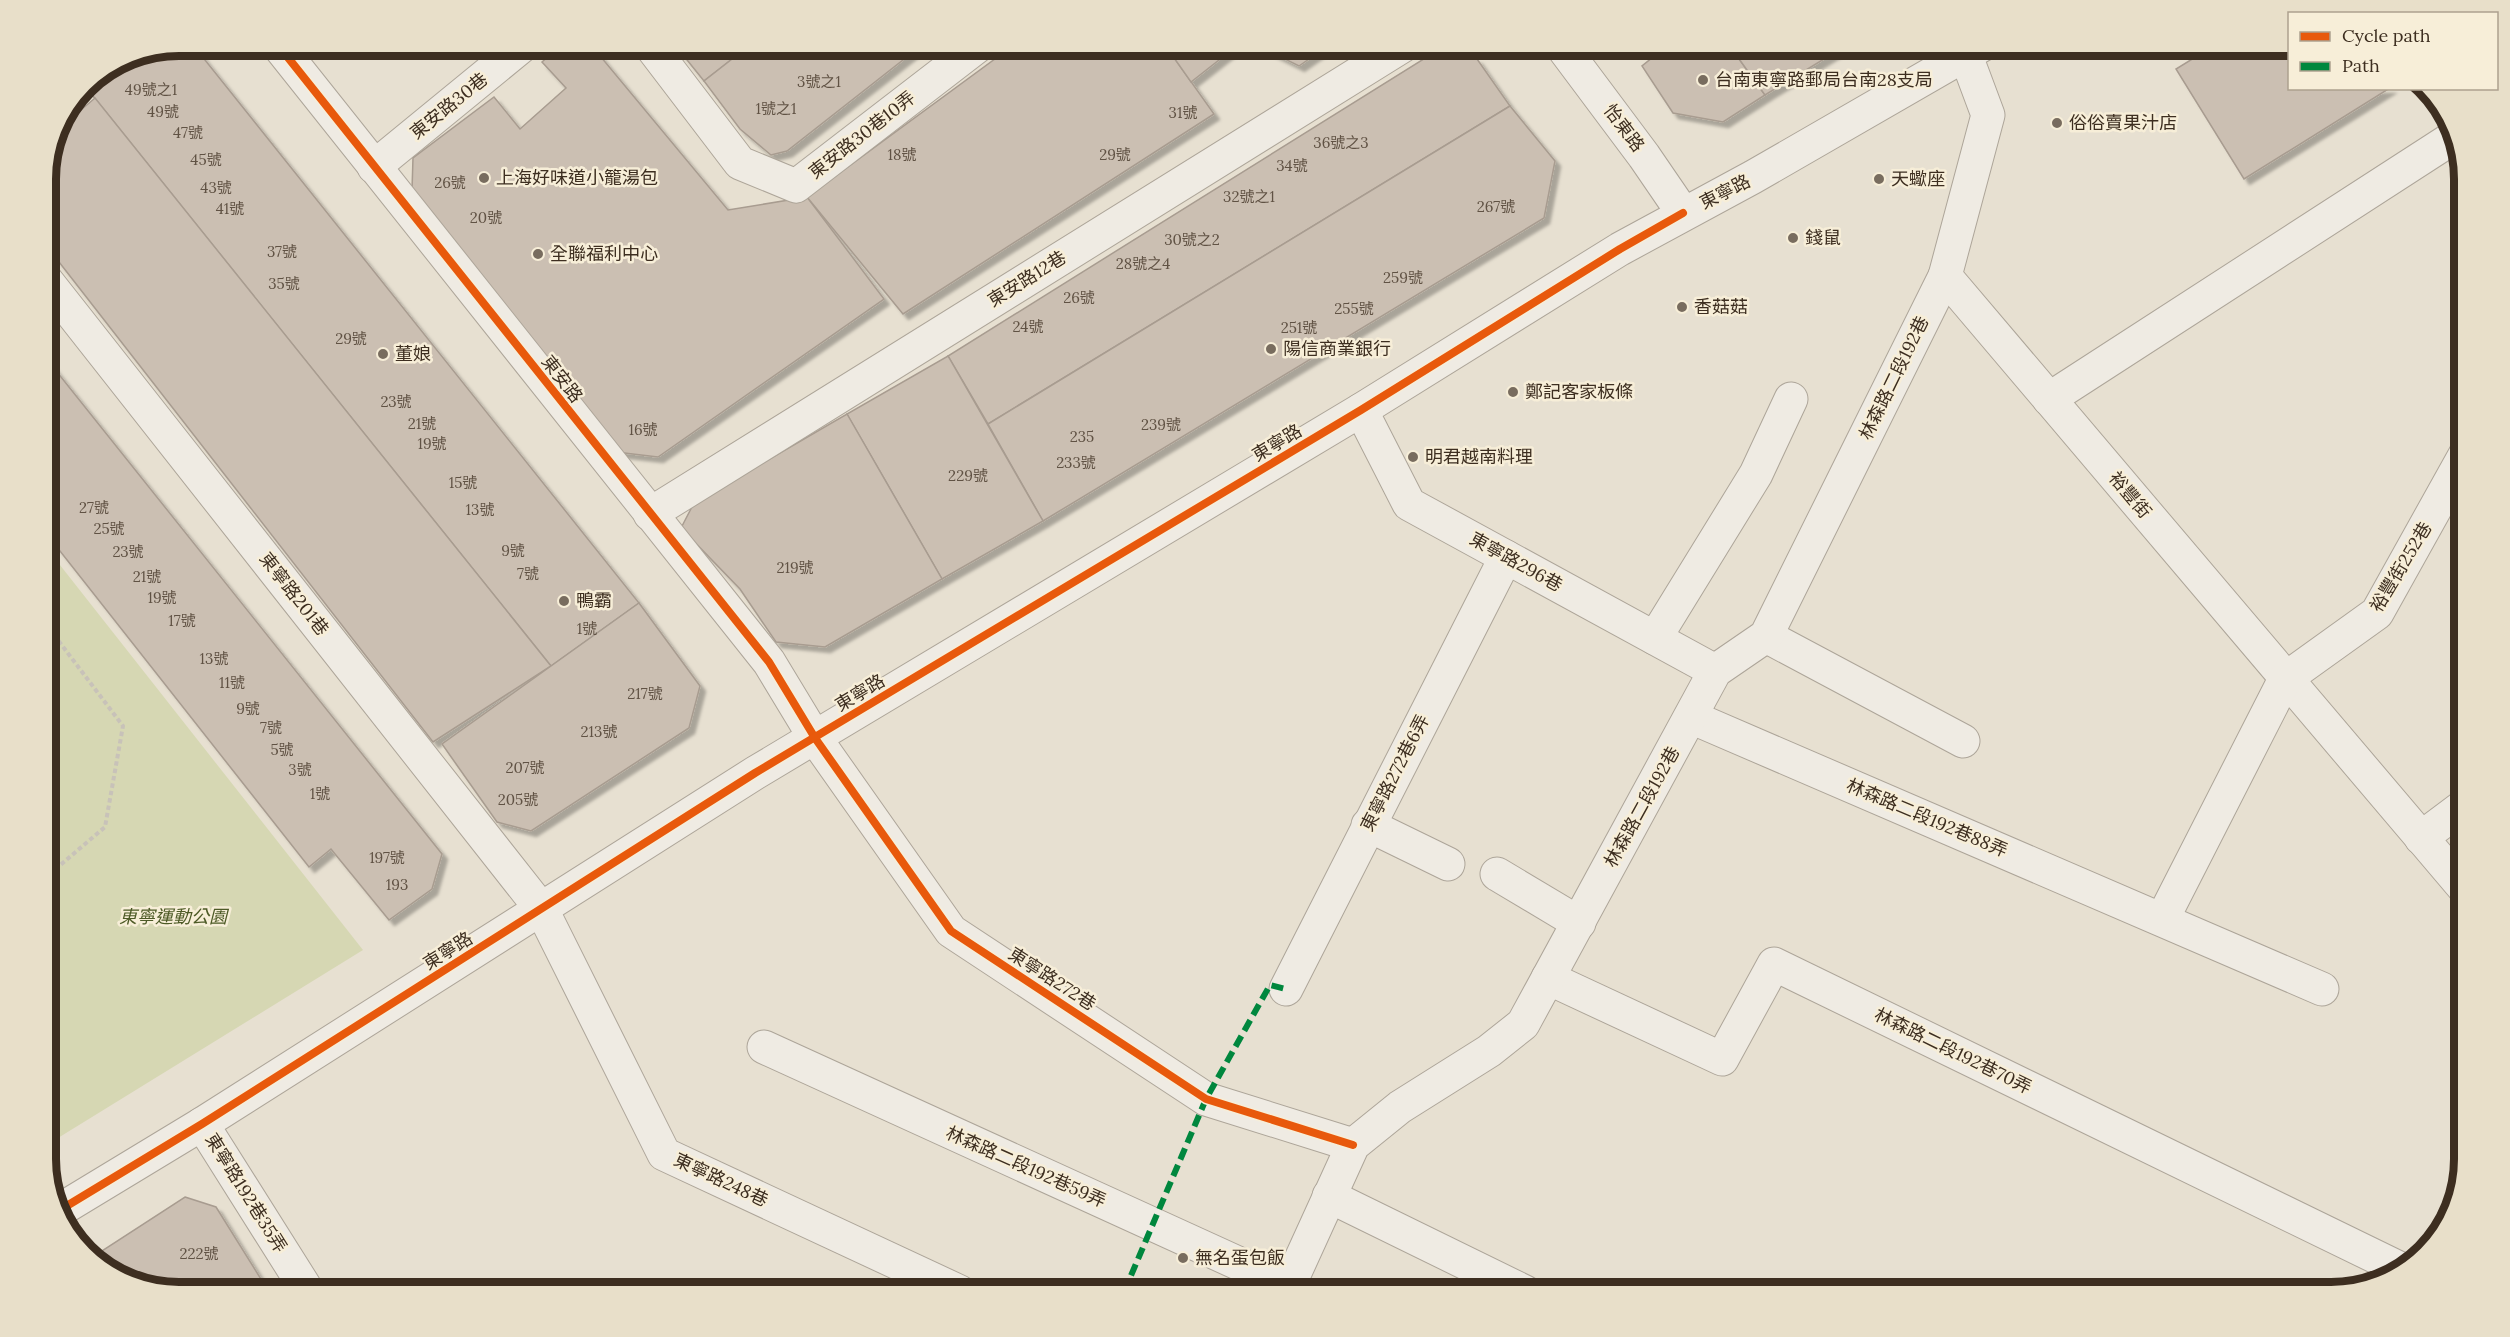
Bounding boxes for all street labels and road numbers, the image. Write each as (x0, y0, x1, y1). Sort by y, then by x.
street label: 東安路30巷 (405, 67, 492, 144)
street label: 東安路30巷10弄 (804, 86, 920, 183)
street label: 怡東路 (1599, 99, 1650, 156)
street label: 東寧路 (1695, 169, 1754, 214)
street label: 東安路12巷 (983, 245, 1070, 312)
street label: 林森路二段192巷 (1854, 312, 1933, 443)
street label: 東安路 (537, 350, 588, 407)
street label: 東寧路 (1248, 419, 1306, 466)
street label: 裕豐街 (2104, 467, 2157, 523)
street label: 裕豐街252巷 (2365, 517, 2436, 616)
street label: 東寧路296巷 (1466, 527, 1567, 596)
street label: 東寧路201巷 (255, 547, 334, 640)
street label: 東寧路 (831, 669, 889, 716)
street label: 東寧路272巷6弄 (1355, 711, 1434, 835)
street label: 林森路二段192巷 (1599, 742, 1684, 871)
street label: 林森路二段192巷88弄 (1843, 773, 2011, 862)
street label: 東寧路 (419, 927, 477, 975)
street label: 東寧路272巷 (1004, 942, 1100, 1015)
street label: 林森路二段192巷70弄 (1871, 1002, 2036, 1099)
street label: 林森路二段192巷59弄 (943, 1121, 1110, 1212)
street label: 東寧路192巷35弄 (201, 1129, 292, 1257)
street label: 東寧路248巷 (671, 1148, 772, 1211)

